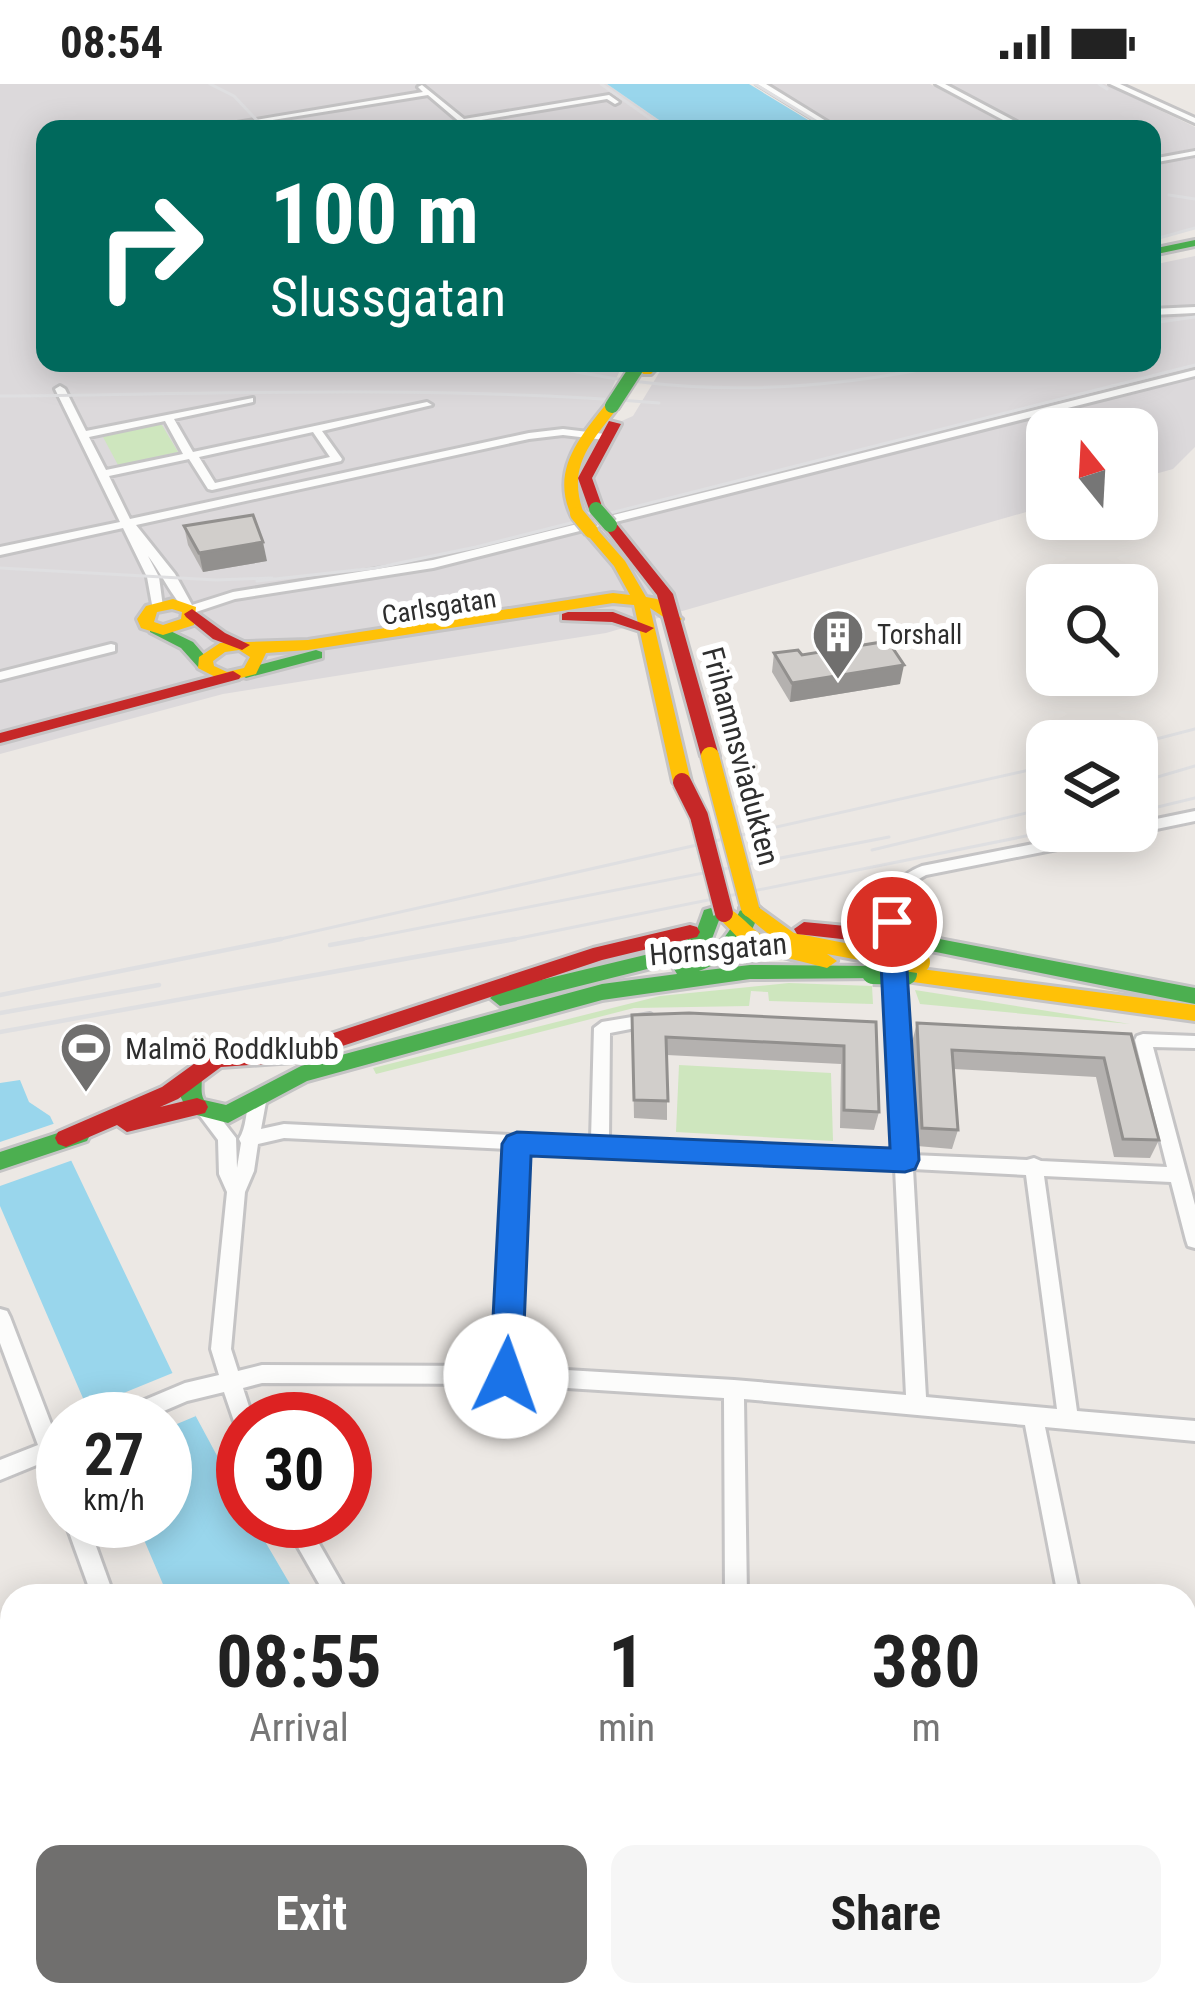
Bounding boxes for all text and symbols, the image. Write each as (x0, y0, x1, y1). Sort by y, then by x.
text: 08:54 (60, 16, 163, 69)
text: 100 m (270, 165, 479, 264)
icon: right (72, 168, 228, 324)
text: Slussgatan (270, 266, 506, 329)
north arrow (1026, 408, 1158, 540)
map controls (1026, 408, 1158, 852)
button: search (1026, 564, 1158, 696)
street label: Carlsgatan (380, 582, 498, 632)
building icon: Torshall (810, 607, 866, 681)
place label: Torshall (877, 619, 962, 651)
street label: Frihamnsviadukten (695, 643, 787, 869)
button: layers (1026, 720, 1158, 852)
pin (841, 871, 943, 973)
icon: arrive (859, 889, 925, 955)
street label: Hornsgatan (648, 926, 788, 972)
sports icon: Malmö Roddklubb (58, 1020, 114, 1094)
place label: Malmö Roddklubb (125, 1031, 339, 1066)
position arrow (443, 1313, 569, 1439)
speed limit sign: 30 (216, 1392, 372, 1548)
text: 27 (84, 1419, 144, 1490)
text: km/h (83, 1482, 145, 1517)
text: 08:55 (216, 1620, 382, 1705)
text: 1 (608, 1620, 645, 1705)
text: 380 (871, 1620, 981, 1705)
text: Arrival (249, 1705, 349, 1751)
text: min (598, 1705, 655, 1751)
text: m (911, 1705, 941, 1751)
button: Exit (36, 1845, 587, 1983)
button: Share (611, 1845, 1161, 1983)

